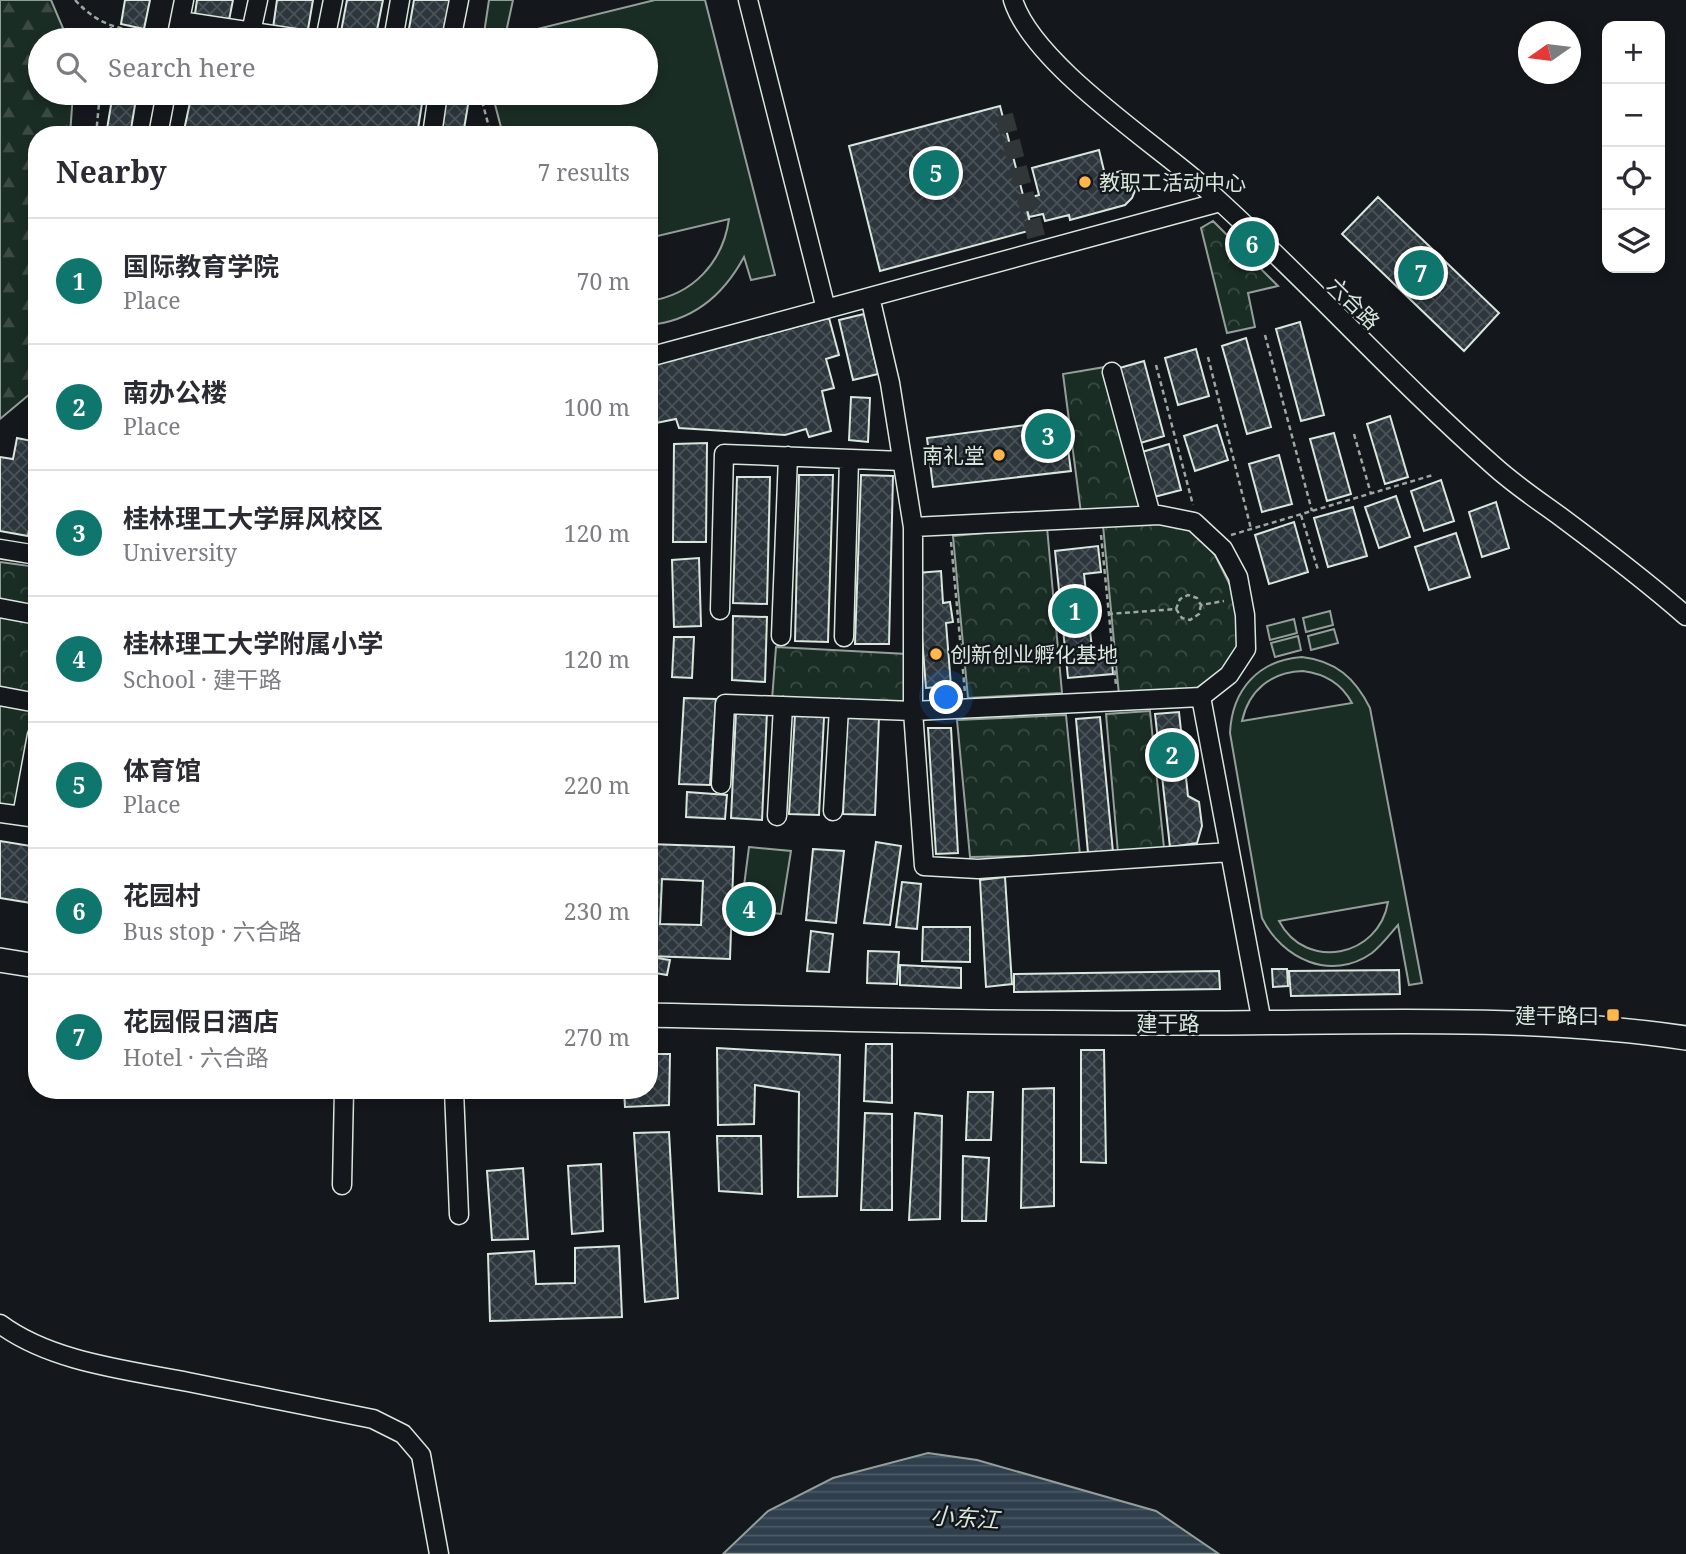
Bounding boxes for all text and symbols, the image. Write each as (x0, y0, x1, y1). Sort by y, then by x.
north arrow (1518, 21, 1581, 84)
map controls (1602, 21, 1665, 273)
button: + (1602, 21, 1665, 84)
search box (28, 28, 658, 105)
icon: search (52, 48, 90, 86)
text: Search here (108, 49, 256, 85)
button: − (1602, 84, 1665, 147)
pin: 5 (913, 147, 959, 199)
button: locate (1602, 147, 1665, 210)
text: Nearby (56, 151, 167, 192)
text: 7 results (537, 156, 630, 188)
place label: 教职工活动中心 (1099, 168, 1246, 196)
marker: 教职工活动中心 (1077, 174, 1093, 190)
button: layers (1602, 210, 1665, 273)
pin: 6 (1229, 218, 1275, 270)
pin: 7 (1398, 247, 1444, 299)
text: 国际教育学院 (123, 248, 279, 284)
text: 1 (73, 265, 86, 297)
text: 70 m (577, 265, 630, 297)
street label: 六合路 (1322, 271, 1386, 335)
text: Place (123, 284, 181, 316)
text: 南办公楼 (123, 374, 227, 410)
text: 2 (73, 391, 86, 423)
text: 100 m (564, 391, 630, 423)
text: Place (123, 410, 181, 442)
pin: 3 (1025, 410, 1071, 462)
place label: 南礼堂 (922, 441, 985, 469)
marker: 南礼堂 (991, 447, 1007, 463)
text: 桂林理工大学屏风校区 (123, 500, 383, 536)
text: 3 (73, 517, 86, 549)
text: 120 m (564, 517, 630, 549)
text: University (123, 536, 237, 568)
pin: 1 (1052, 585, 1098, 637)
text: 桂林理工大学附属小学 (123, 625, 383, 661)
place label: 创新创业孵化基地 (950, 640, 1118, 668)
text: 4 (73, 643, 86, 675)
text: 120 m (564, 643, 630, 675)
marker: 创新创业孵化基地 (928, 646, 944, 662)
text: School · 建干路 (123, 663, 282, 695)
your location (929, 680, 963, 714)
pin: 2 (1149, 729, 1195, 781)
text: 体育馆 (123, 752, 201, 788)
text: 5 (73, 769, 86, 801)
text: 220 m (564, 769, 630, 801)
text: Place (123, 788, 181, 820)
text: 花园村 (123, 877, 201, 913)
pin: 4 (726, 883, 772, 935)
text: 6 (73, 895, 86, 927)
text: 230 m (564, 895, 630, 927)
text: Bus stop · 六合路 (123, 915, 302, 947)
place label: 建干路口 (1515, 1001, 1599, 1029)
text: 花园假日酒店 (123, 1003, 279, 1039)
marker: 建干路口 (1605, 1007, 1621, 1023)
street label: 建干路 (1137, 1009, 1200, 1037)
text: 7 (73, 1021, 86, 1053)
text: 270 m (564, 1021, 630, 1053)
text: Hotel · 六合路 (123, 1041, 269, 1073)
water label: 小东江 (929, 1499, 1004, 1536)

